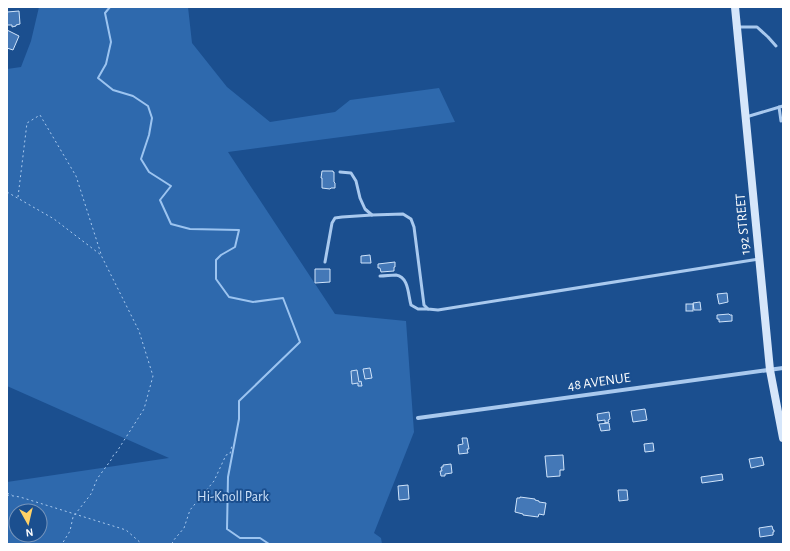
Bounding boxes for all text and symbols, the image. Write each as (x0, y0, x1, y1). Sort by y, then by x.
street label: 192 STREET (733, 193, 753, 255)
street label: 48 AVENUE (567, 371, 632, 393)
park label: Hi-Knoll Park (197, 490, 270, 504)
north arrow (8, 503, 48, 543)
text: N (25, 526, 34, 538)

